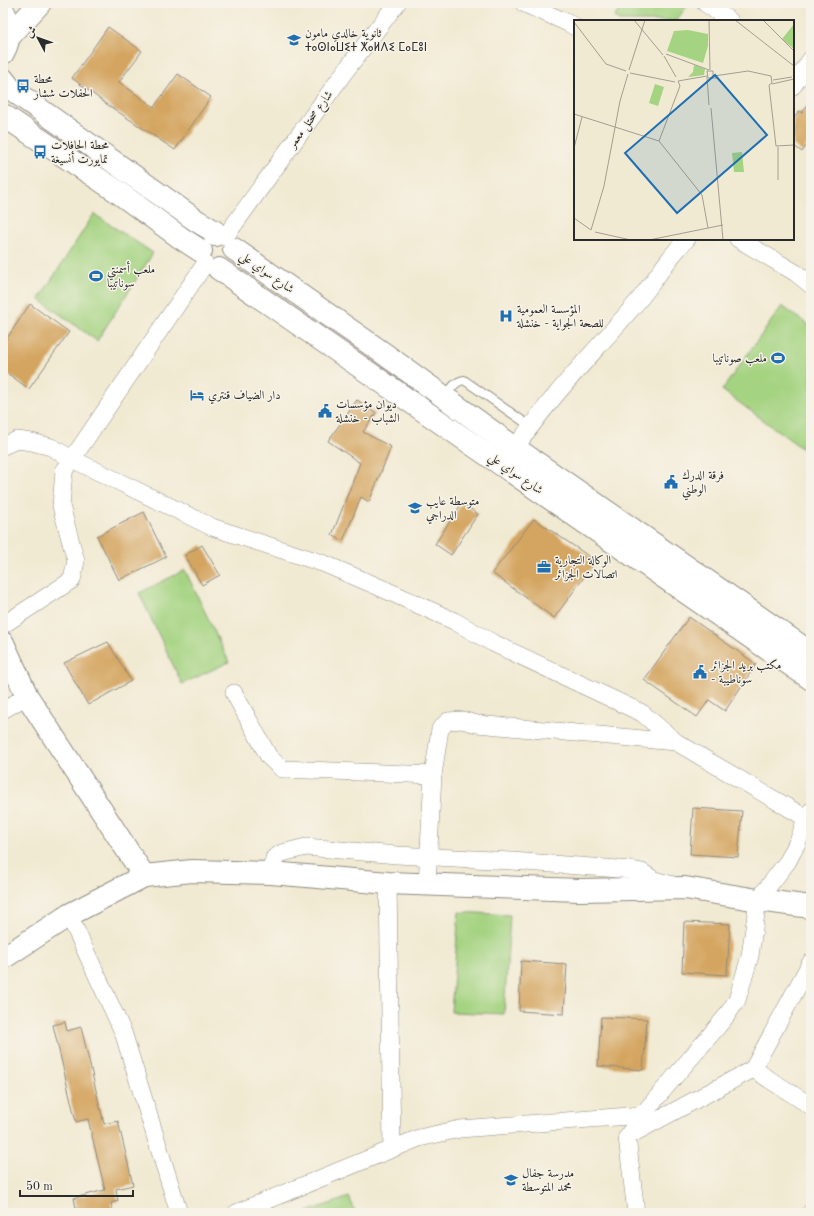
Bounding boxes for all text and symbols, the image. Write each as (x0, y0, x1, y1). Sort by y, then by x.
north arrow (18, 18, 58, 58)
inset map (574, 20, 794, 240)
text: ش (24, 25, 39, 40)
place label: ثانوية خالدي مامون ⵜⴰⵙⵏⴰⵡⵉⵜ ⵅⴰⵍⴷⵉ ⵎⴰⵎⵓⵏ (305, 28, 427, 54)
school or university icon: ثانوية خالدي مامون ⵜⴰⵙⵏⴰⵡⵉⵜ ⵅⴰⵍⴷⵉ ⵎⴰⵎⵓⵏ (286, 32, 302, 48)
place label: محطة الحفلات ششار (33, 74, 93, 100)
bus stop icon: محطة الحفلات ششار (15, 78, 31, 94)
street label: شارع صحتل معمر (285, 89, 339, 154)
place label: محطة الحافلات تمايورت أنسيغة (51, 140, 109, 167)
bus stop icon: محطة الحافلات تمايورت أنسيغة (32, 144, 48, 160)
street label: شارع سواي علي (234, 250, 296, 300)
place label: ملعب أسمنتي سوناتيبا (107, 261, 155, 291)
sports icon: ملعب أسمنتي سوناتيبا (88, 268, 104, 284)
place label: المؤسسة العمومية للصحة الجواية - خنشلة (516, 304, 604, 331)
hospital icon: المؤسسة العمومية للصحة الجواية - خنشلة (498, 308, 514, 324)
sports icon: ملعب صوناتيبا (770, 350, 786, 366)
place label: ملعب صوناتيبا (712, 353, 767, 366)
hotel icon: دار الضياف قنتري (189, 387, 205, 403)
place label: دار الضياف قنتري (208, 390, 281, 405)
place label: ديوان مؤسسات الشباب - خنشلة (335, 399, 400, 426)
public building icon: ديوان مؤسسات الشباب - خنشلة (317, 403, 333, 419)
street label: شارع سواي علي (483, 451, 545, 501)
place label: فرقة الدرك الوطني (682, 469, 724, 501)
public building icon: فرقة الدرك الوطني (663, 474, 679, 490)
place label: متوسطة عايب الدراجي (426, 496, 479, 525)
school or university icon: متوسطة عايب الدراجي (407, 500, 423, 516)
place label: الوكالة التجارية اتصالات الجزائر (553, 554, 618, 582)
office icon: الوكالة التجارية اتصالات الجزائر (536, 559, 552, 575)
place label: مكتب بريد الجزائر - سوناطيبة (709, 659, 781, 687)
public building icon: مكتب بريد الجزائر - سوناطيبة (692, 664, 708, 680)
place label: مدرسة جفال محمد المتوسطة (522, 1168, 574, 1195)
scale bar (20, 1172, 133, 1198)
school or university icon: مدرسة جفال محمد المتوسطة (503, 1172, 519, 1188)
text: 50 m (26, 1180, 53, 1193)

